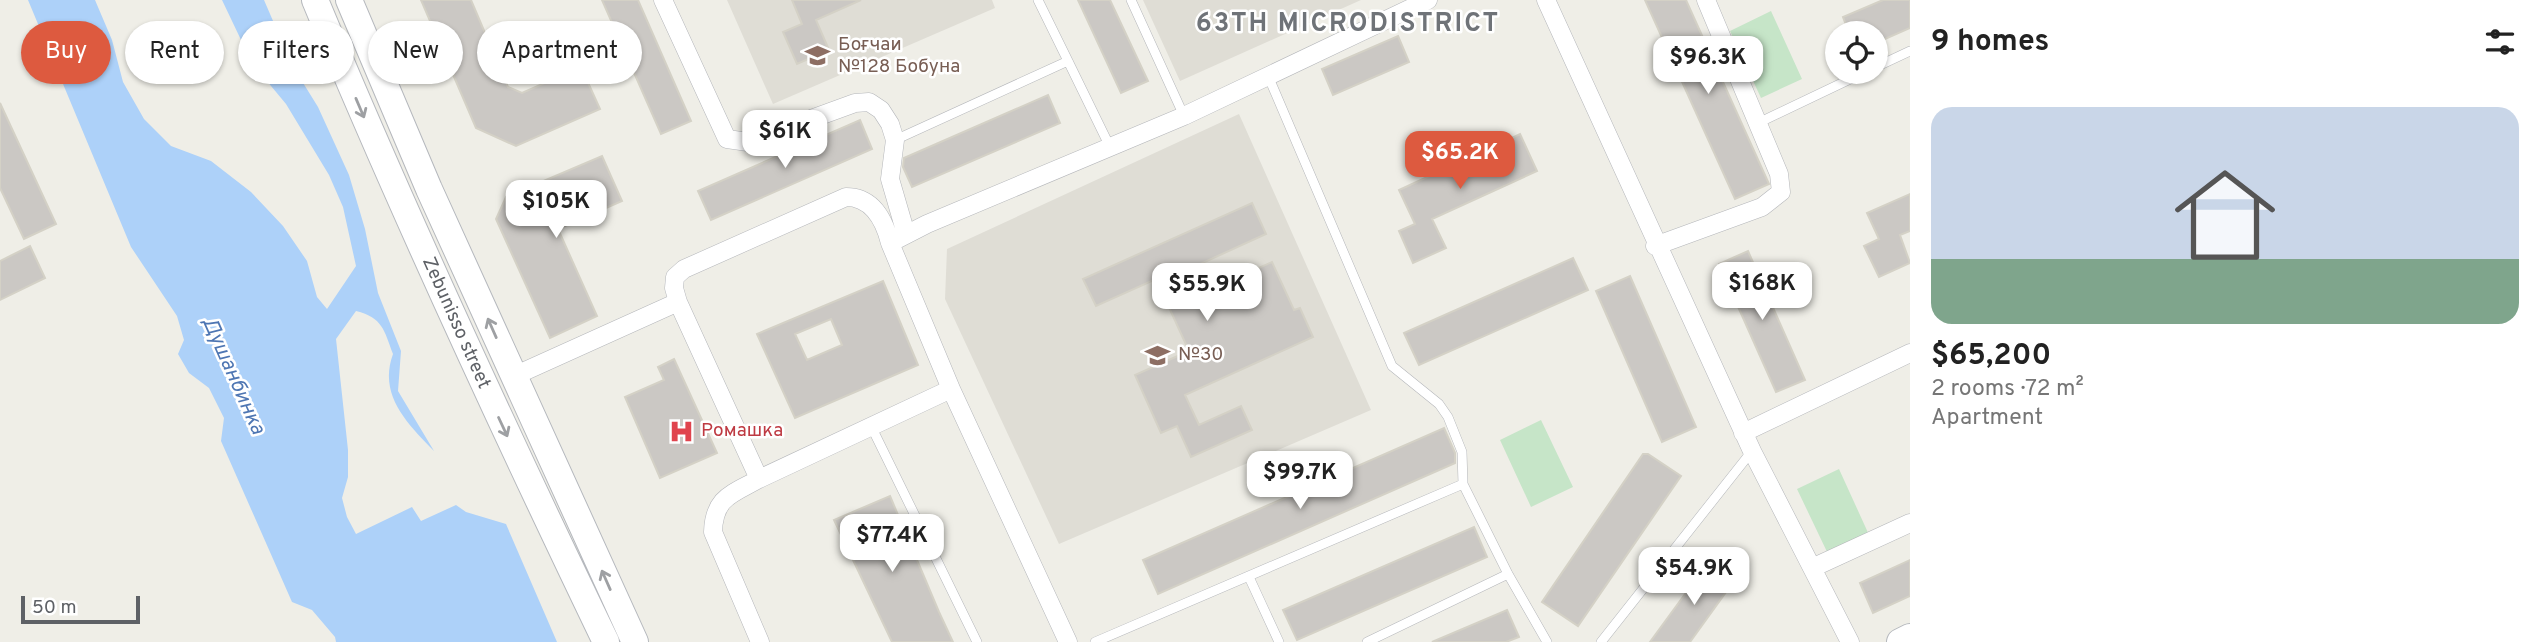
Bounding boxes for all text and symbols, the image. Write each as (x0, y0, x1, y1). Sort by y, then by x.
district label: 63TH MICRODISTRICT (1196, 8, 1500, 41)
chip: Buy (21, 21, 111, 84)
chip: Rent (125, 21, 224, 84)
chip: Filters (238, 21, 354, 84)
chip: New (368, 21, 463, 84)
chip: Apartment (477, 21, 642, 84)
map controls (1825, 21, 1888, 84)
button: locate (1825, 21, 1888, 84)
icon: filters (2481, 23, 2519, 61)
text: 9 homes (1931, 24, 2049, 61)
place label: Боғчаи №128 Бобуна (838, 33, 960, 79)
pin: $96.3K (1651, 36, 1765, 96)
school or university icon: Боғчаи №128 Бобуна (804, 42, 832, 70)
text: $96.3K (1669, 44, 1747, 73)
one-way arrow (354, 97, 367, 119)
pin: $61K (744, 110, 826, 170)
text: $61K (758, 118, 812, 147)
pin: $65.2K (1403, 132, 1517, 191)
text: $65.2K (1421, 139, 1499, 168)
icon: home (2162, 152, 2288, 278)
pin: $105K (507, 180, 605, 240)
text: $105K (522, 188, 590, 217)
street label: Zebunisso street (416, 253, 496, 393)
pin: $168K (1713, 262, 1811, 322)
pin: $55.9K (1150, 264, 1264, 323)
text: $168K (1728, 270, 1796, 299)
text: $55.9K (1168, 271, 1246, 300)
water label: Душанбинка (195, 313, 271, 439)
one-way arrow (485, 318, 498, 339)
text: $65,200 (1931, 338, 2051, 375)
school or university icon: №30 (1144, 341, 1172, 369)
place label: №30 (1178, 343, 1224, 367)
text: 2 rooms · 72 m² (1931, 375, 2084, 404)
text: Apartment (1931, 404, 2043, 433)
one-way arrow (497, 416, 511, 437)
hospital icon: Ромашка (667, 417, 695, 445)
place label: Ромашка (701, 419, 783, 443)
pin: $99.7K (1243, 452, 1357, 511)
text: $99.7K (1263, 459, 1337, 488)
pin: $77.4K (835, 514, 949, 574)
text: $77.4K (856, 522, 928, 551)
pin: $54.9K (1637, 548, 1751, 607)
text: $54.9K (1654, 555, 1734, 584)
one-way arrow (599, 570, 613, 591)
scale bar (21, 593, 140, 625)
text: 50 m (32, 596, 77, 620)

